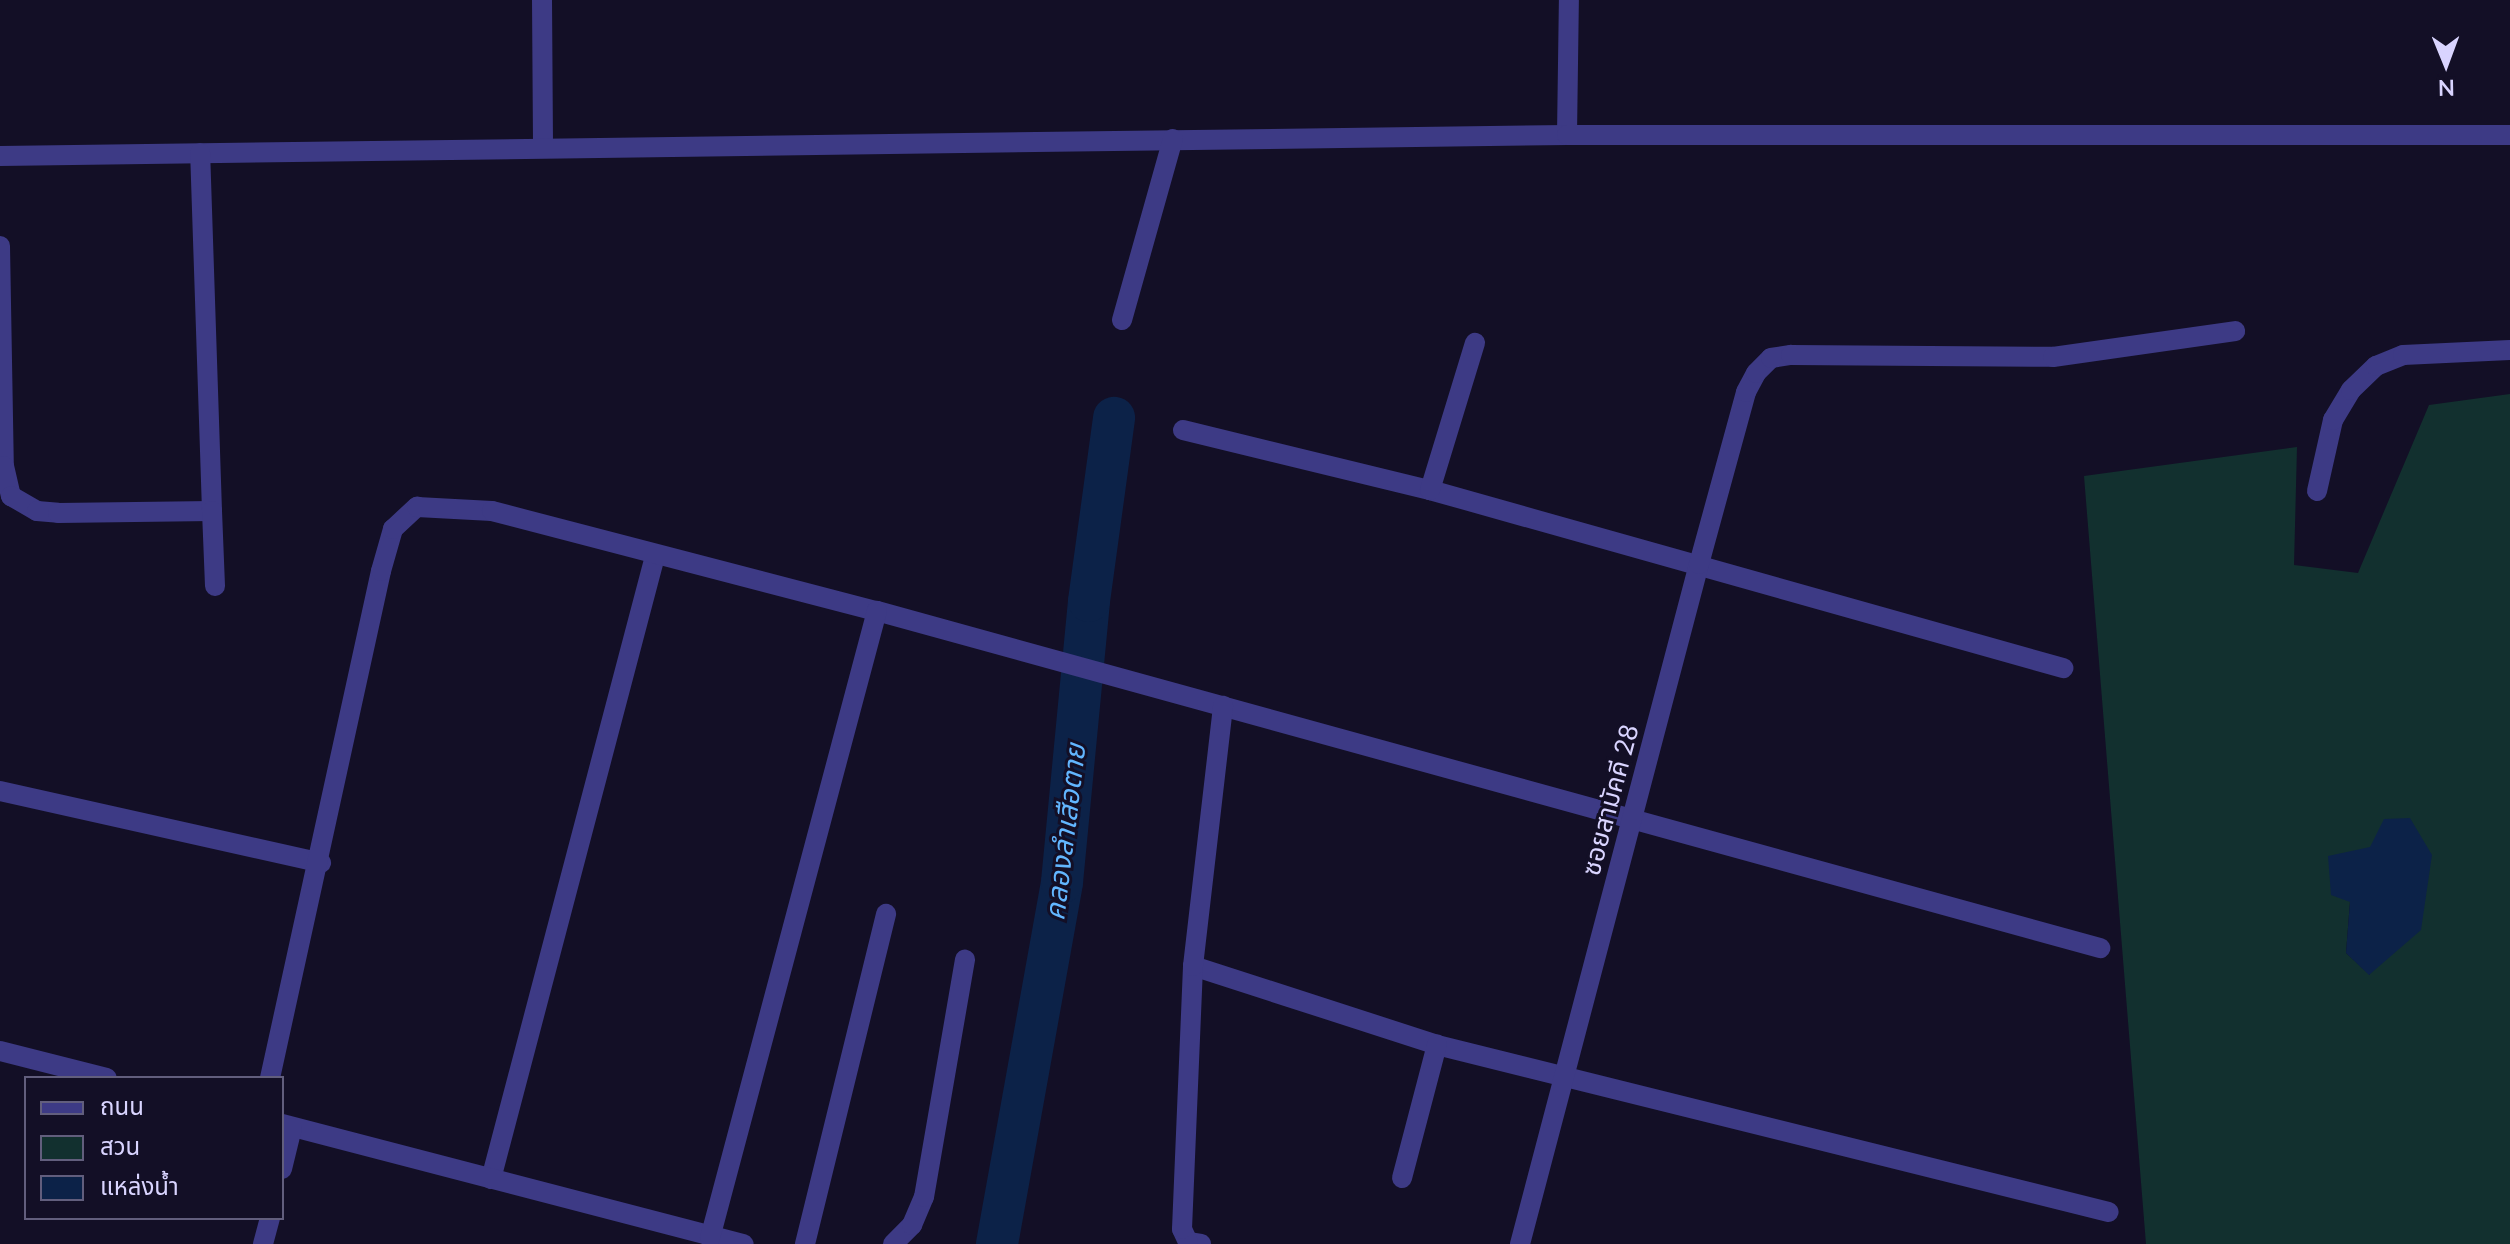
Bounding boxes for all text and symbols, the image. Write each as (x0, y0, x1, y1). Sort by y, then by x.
north arrow (2406, 24, 2486, 104)
text: N (2438, 75, 2455, 102)
street label: ซอยสามัคคี 28 (1575, 721, 1645, 879)
water label: คลองลำเสือตาย (1037, 742, 1091, 922)
legend (24, 1076, 284, 1220)
text: ถนน (100, 1091, 144, 1120)
text: สวน (100, 1131, 140, 1160)
text: แหล่งน้ำ (100, 1171, 179, 1200)

